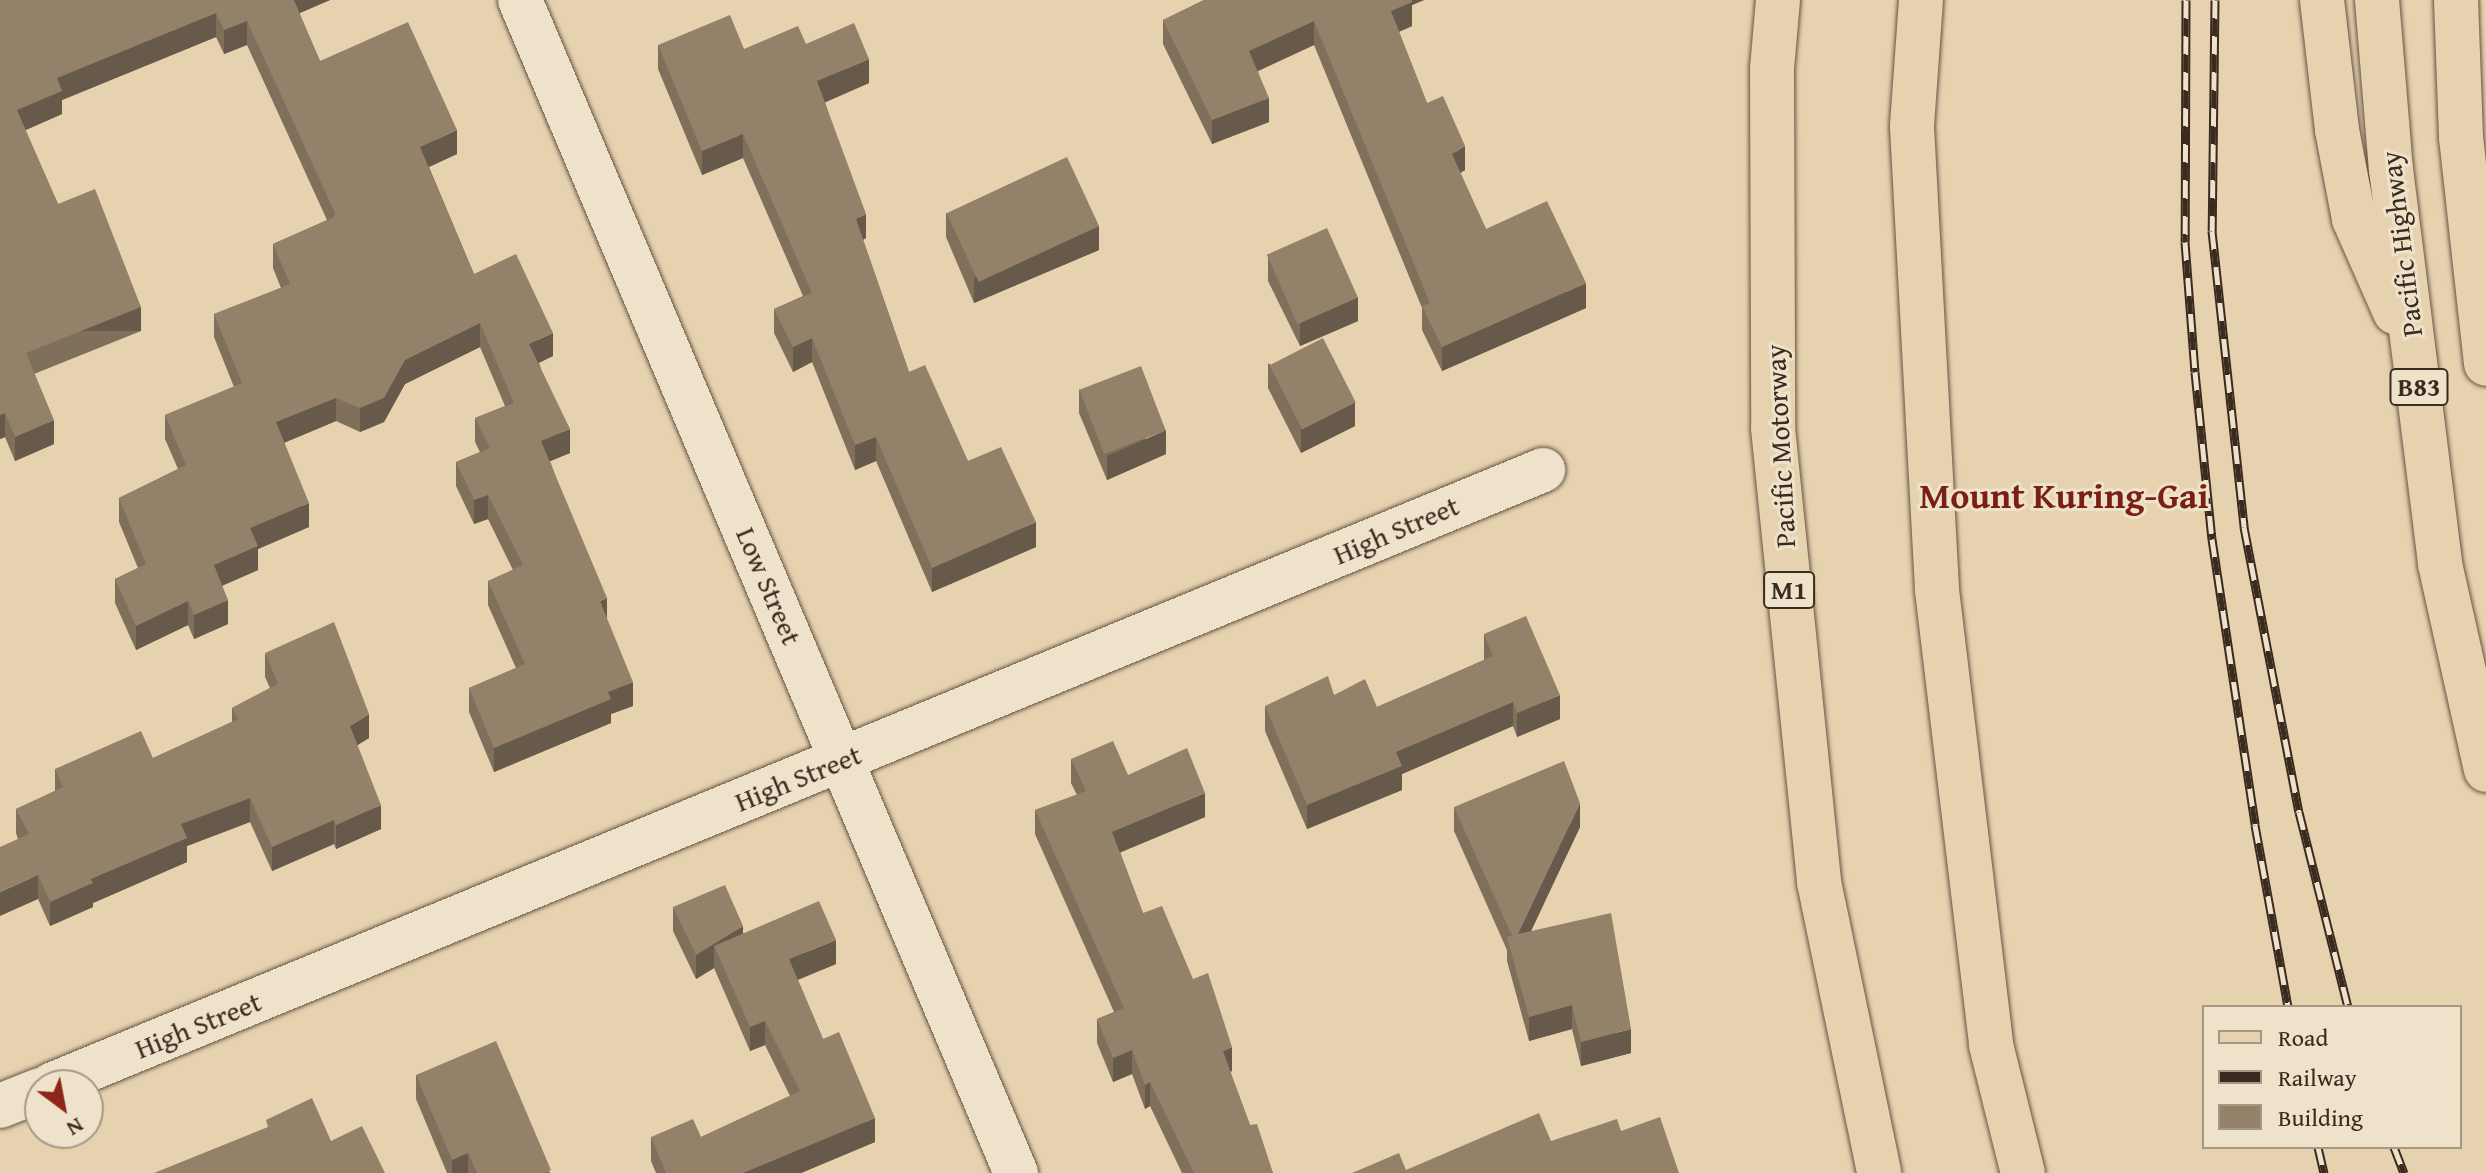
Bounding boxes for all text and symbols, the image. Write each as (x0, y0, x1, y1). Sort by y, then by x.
street label: Pacific Highway (2373, 149, 2429, 339)
street label: Pacific Motorway (1758, 343, 1802, 549)
road number: B83 (2389, 365, 2449, 409)
district label: Mount Kuring-Gai (1919, 473, 2209, 517)
street label: High Street (1328, 489, 1464, 571)
street label: Low Street (729, 522, 809, 650)
road number: M1 (1763, 568, 1815, 612)
street label: High Street (730, 737, 866, 819)
street label: High Street (130, 984, 266, 1066)
legend (2202, 1005, 2462, 1149)
text: Road (2278, 1020, 2328, 1055)
text: Railway (2278, 1060, 2357, 1095)
north arrow (24, 1069, 104, 1149)
text: Building (2278, 1100, 2363, 1135)
text: N (61, 1110, 90, 1145)

